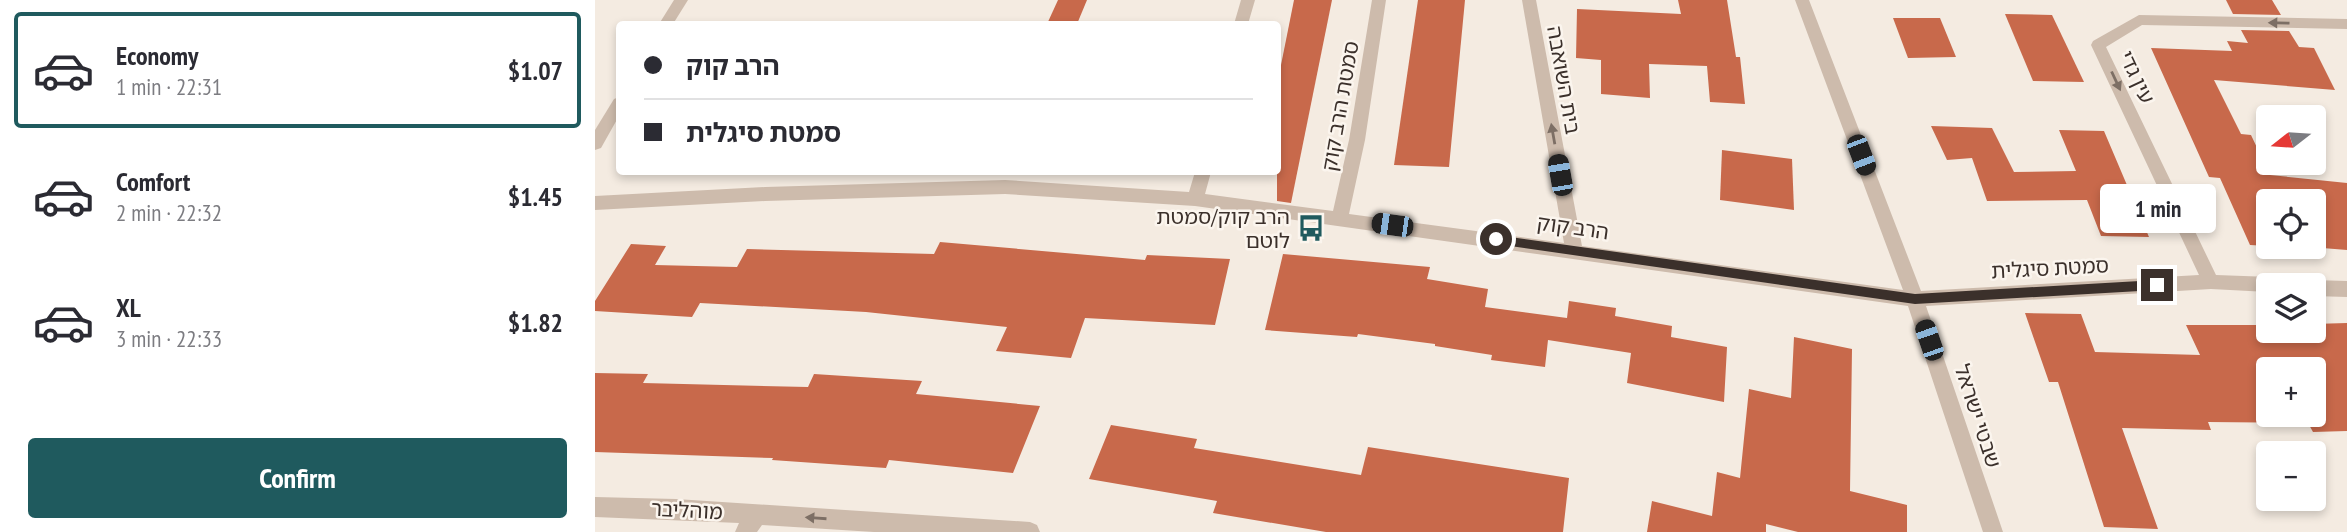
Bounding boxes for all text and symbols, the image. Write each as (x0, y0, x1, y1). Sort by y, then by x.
one-way arrow (2268, 17, 2290, 29)
street label: בית השואבה (1541, 24, 1587, 136)
icon: car (32, 39, 95, 102)
text: Economy (116, 39, 198, 72)
street label: סמטת הרב קוק (1315, 39, 1365, 173)
street label: עין גדי (2113, 46, 2161, 108)
text: הרב קוק (686, 49, 780, 82)
text: $1.07 (508, 54, 563, 87)
one-way arrow (2110, 71, 2121, 91)
text: 1 min · 22:31 (116, 72, 222, 101)
north arrow (2256, 105, 2326, 175)
map controls (2256, 105, 2326, 511)
text: סמטת סיגלית (686, 116, 841, 149)
one-way arrow (1547, 123, 1558, 145)
car (1844, 132, 1879, 178)
car (1547, 152, 1574, 198)
icon: car (32, 165, 95, 228)
text: Comfort (116, 165, 190, 198)
text: $1.45 (508, 180, 563, 213)
callout: 1 min (2099, 184, 2215, 232)
button: locate (2256, 189, 2326, 259)
text: 1 min (2135, 194, 2181, 223)
text: 2 min · 22:32 (116, 198, 222, 227)
place label: הרב קוק/סמטת לוטם (1156, 203, 1290, 254)
street label: הרב קוק (1535, 209, 1611, 245)
car (1370, 212, 1415, 238)
bus stop icon: הרב קוק/סמטת לוטם (1296, 213, 1326, 243)
route start (1480, 223, 1512, 255)
street label: סמטת סיגלית (1990, 251, 2110, 285)
route end (2141, 269, 2173, 301)
button: layers (2256, 273, 2326, 343)
icon: car (32, 291, 95, 354)
text: XL (116, 291, 141, 324)
text: $1.82 (508, 306, 563, 339)
car (1913, 317, 1946, 363)
text: 3 min · 22:33 (116, 324, 222, 353)
button: + (2256, 357, 2326, 427)
street label: שבטי ישראל (1949, 361, 2007, 471)
button: Confirm (28, 438, 567, 518)
button: − (2256, 441, 2326, 511)
street label: מוהליבר (651, 495, 724, 525)
one-way arrow (804, 512, 826, 523)

